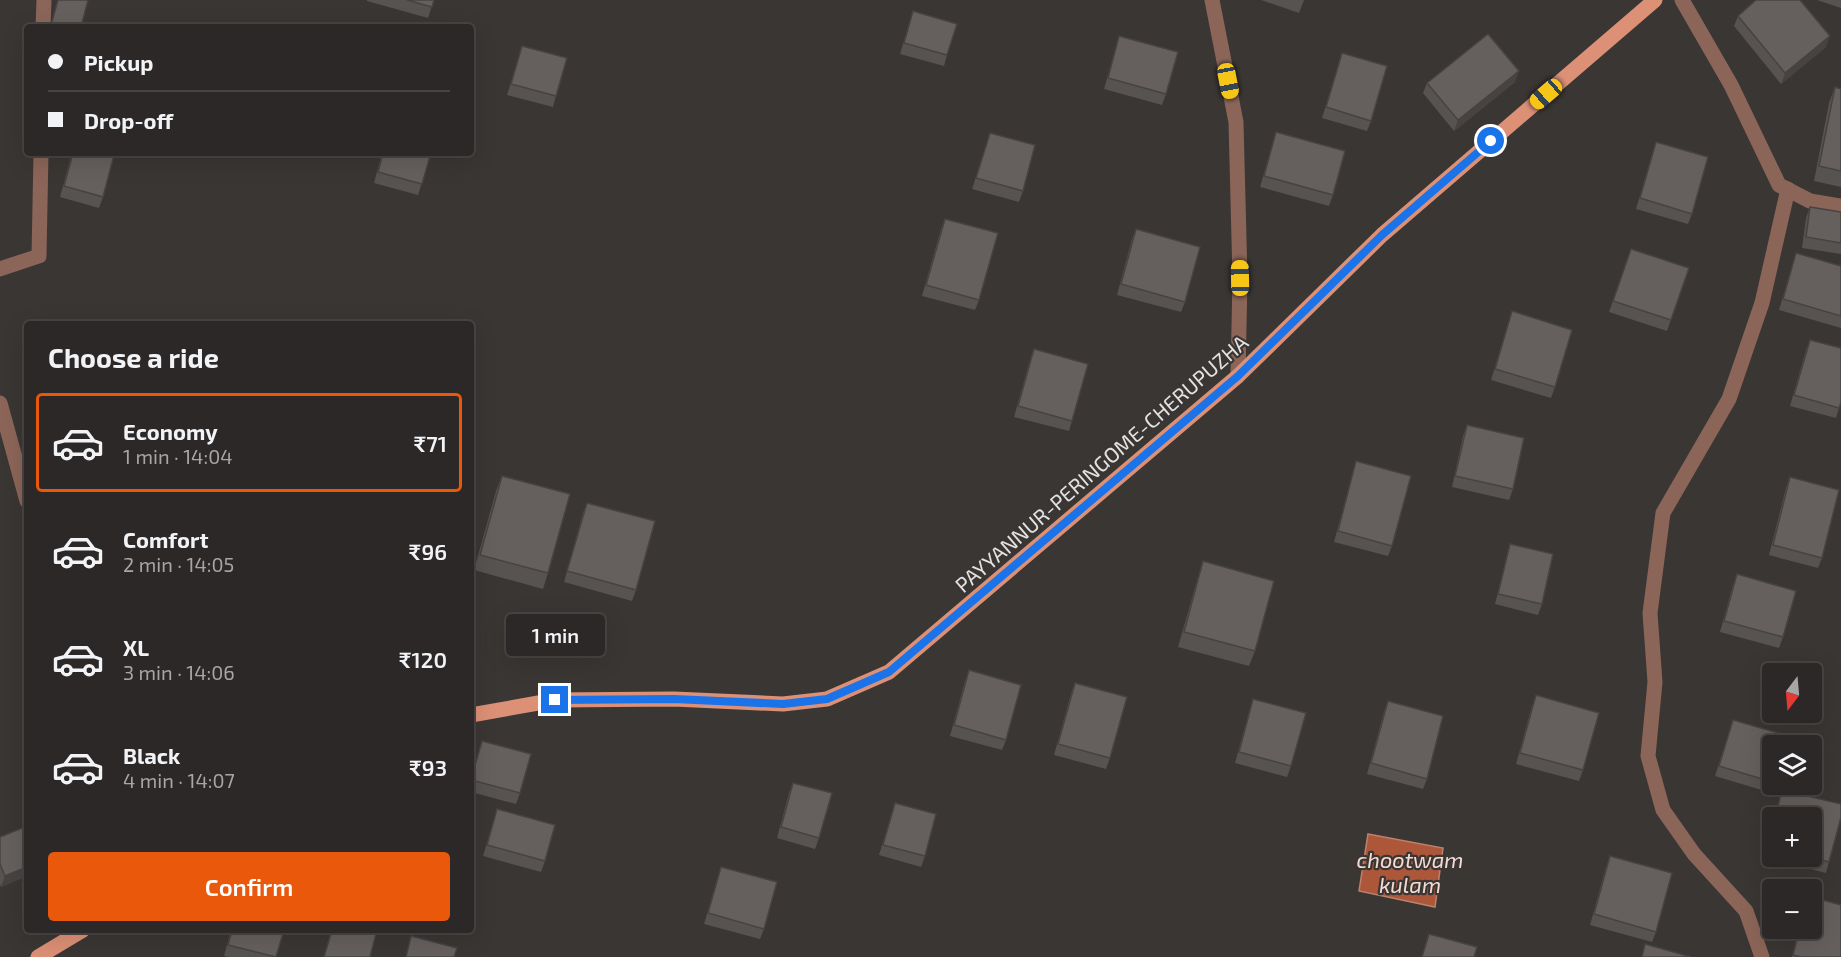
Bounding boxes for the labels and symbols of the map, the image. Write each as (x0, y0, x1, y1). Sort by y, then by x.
car (1216, 62, 1240, 100)
car (1527, 75, 1565, 113)
route start (1477, 127, 1504, 154)
car (1231, 260, 1249, 296)
street label: PAYYANNUR-PERINGOME-CHERUPUZHA (950, 329, 1252, 597)
callout: 1 min (506, 613, 604, 655)
north arrow (1762, 663, 1822, 723)
route end (541, 686, 568, 713)
water label: chootwam kulam (1357, 846, 1463, 897)

